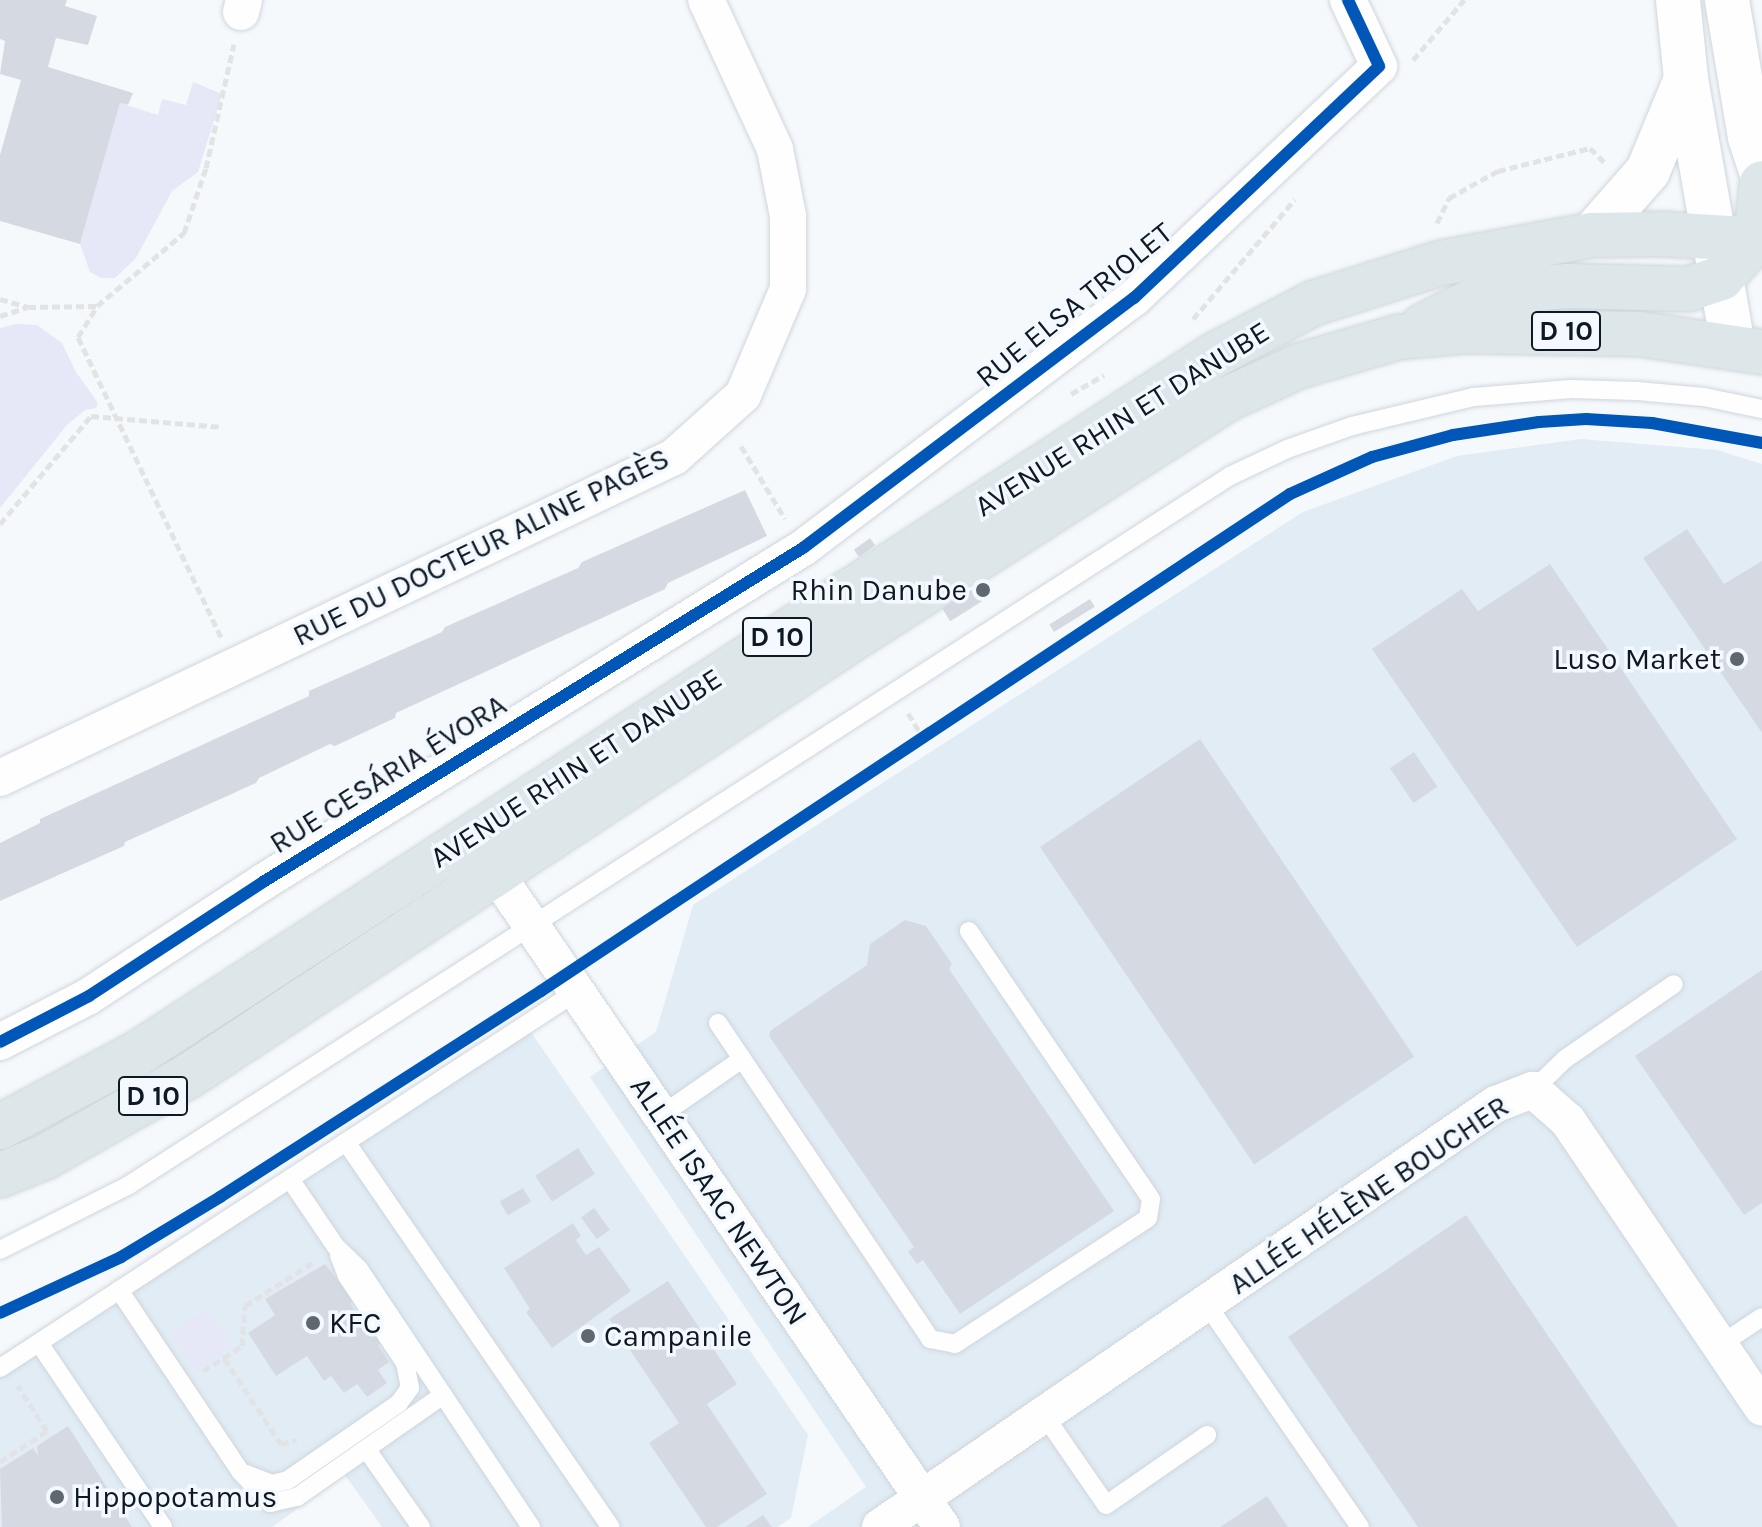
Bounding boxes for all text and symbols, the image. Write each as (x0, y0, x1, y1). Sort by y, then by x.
street label: RUE ELSA TRIOLET (968, 215, 1180, 395)
road number: D 10 (1530, 307, 1602, 355)
street label: AVENUE RHIN ET DANUBE (968, 314, 1276, 524)
street label: RUE DU DOCTEUR ALINE PAGÈS (287, 440, 675, 654)
place label: Rhin Danube (791, 572, 967, 608)
marker: Rhin Danube (974, 581, 992, 599)
road number: D 10 (741, 613, 813, 661)
place label: Luso Market (1553, 641, 1721, 677)
marker: Luso Market (1728, 650, 1746, 668)
street label: AVENUE RHIN ET DANUBE (423, 660, 729, 876)
street label: RUE CESÁRIA ÉVORA (263, 687, 513, 861)
street label: ALLÉE ISAAC NEWTON (623, 1070, 815, 1332)
road number: D 10 (117, 1072, 189, 1120)
street label: ALLÉE HÉLÈNE BOUCHER (1222, 1088, 1516, 1302)
place label: KFC (329, 1305, 381, 1341)
marker: KFC (304, 1314, 322, 1332)
place label: Campanile (604, 1318, 752, 1354)
marker: Campanile (579, 1327, 597, 1345)
place label: Hippopotamus (73, 1479, 277, 1515)
marker: Hippopotamus (48, 1488, 66, 1506)

